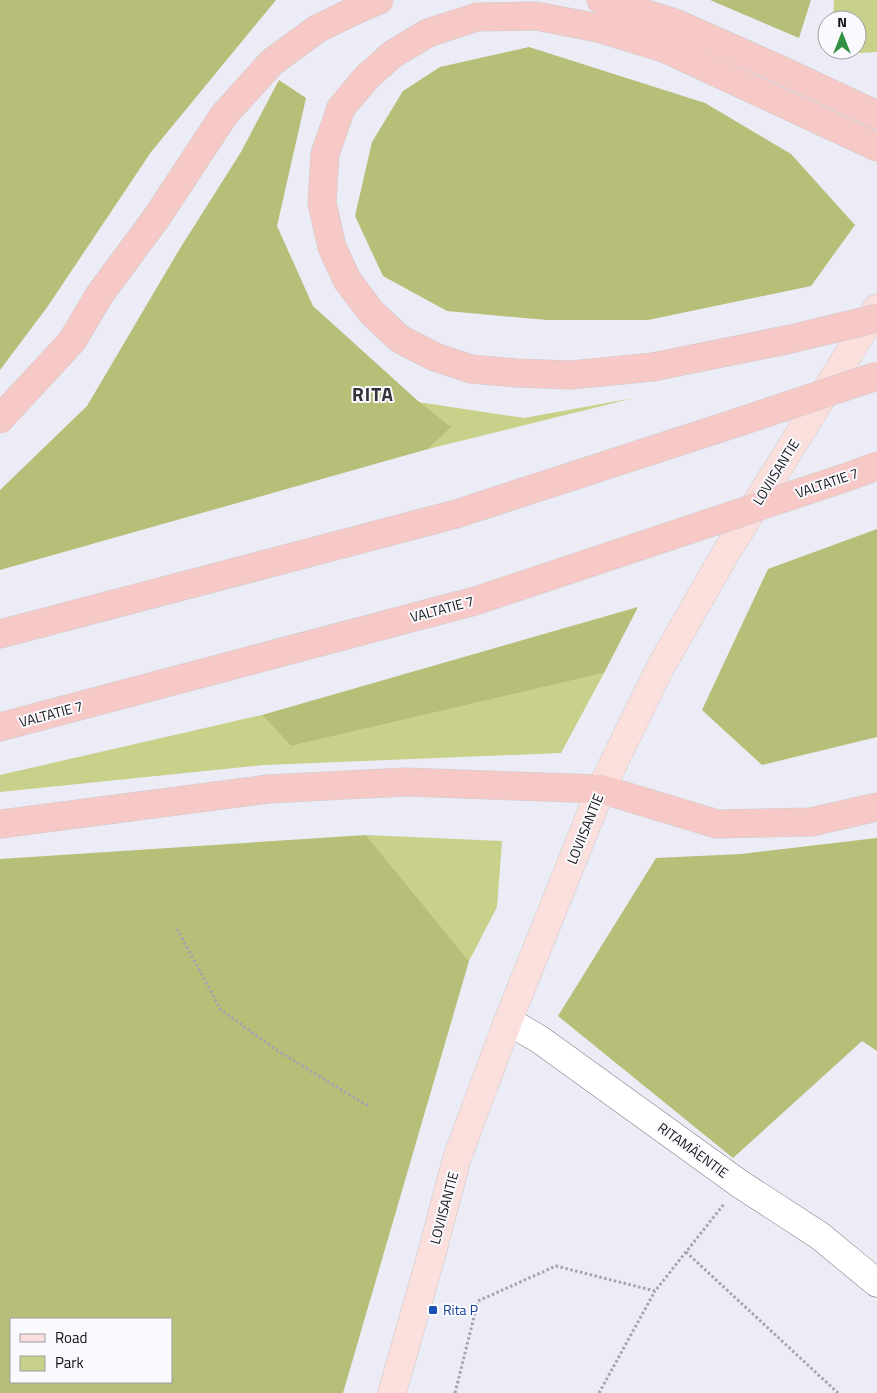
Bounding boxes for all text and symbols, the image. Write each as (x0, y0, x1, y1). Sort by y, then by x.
north arrow (817, 10, 867, 60)
text: N (837, 11, 847, 32)
district label: RITA (352, 379, 394, 408)
street label: LOVIISANTIE (747, 434, 804, 509)
street label: VALTATIE 7 (793, 462, 861, 503)
street label: VALTATIE 7 (408, 590, 476, 627)
street label: VALTATIE 7 (17, 695, 85, 732)
street label: LOVIISANTIE (561, 790, 608, 867)
street label: RITAMÄENTIE (654, 1117, 733, 1183)
street label: LOVIISANTIE (424, 1169, 463, 1246)
place label: Rita P (443, 1299, 478, 1320)
marker: Rita P (427, 1304, 439, 1316)
legend (10, 1318, 172, 1383)
text: Road (55, 1326, 87, 1349)
text: Park (55, 1351, 84, 1374)

